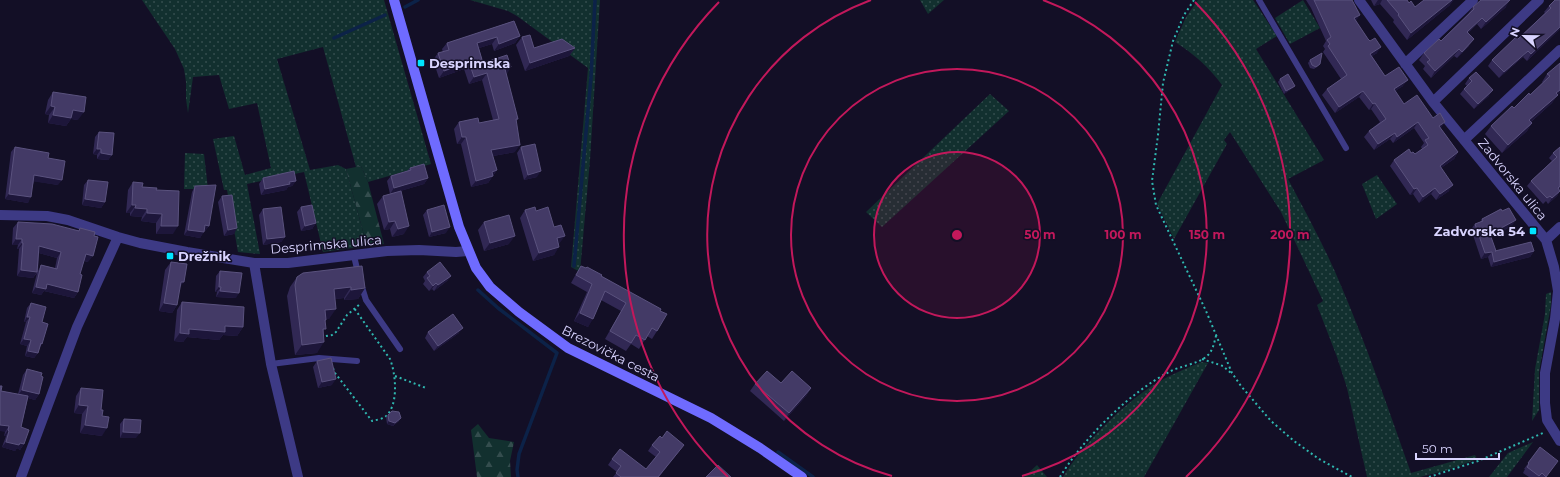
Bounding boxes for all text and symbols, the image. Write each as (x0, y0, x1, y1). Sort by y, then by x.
north arrow (1504, 16, 1544, 56)
text: N (1507, 26, 1523, 39)
place label: Desprimska (429, 55, 510, 71)
marker: Desprimska (416, 58, 426, 68)
street label: Zadvorska ulica (1475, 135, 1551, 223)
place label: Zadvorska 54 (1434, 223, 1525, 239)
marker: Zadvorska 54 (1528, 226, 1538, 236)
text: 50 m (1024, 227, 1056, 242)
text: 100 m (1105, 227, 1141, 242)
text: 150 m (1189, 227, 1225, 242)
text: 200 m (1270, 227, 1310, 242)
centre of rings (950, 228, 964, 242)
street label: Desprimska ulica (270, 231, 382, 257)
place label: Drežnik (178, 248, 231, 264)
marker: Drežnik (165, 251, 175, 261)
street label: Brezovička cesta (559, 321, 663, 385)
scale bar (1416, 435, 1499, 461)
text: 50 m (1422, 441, 1453, 456)

